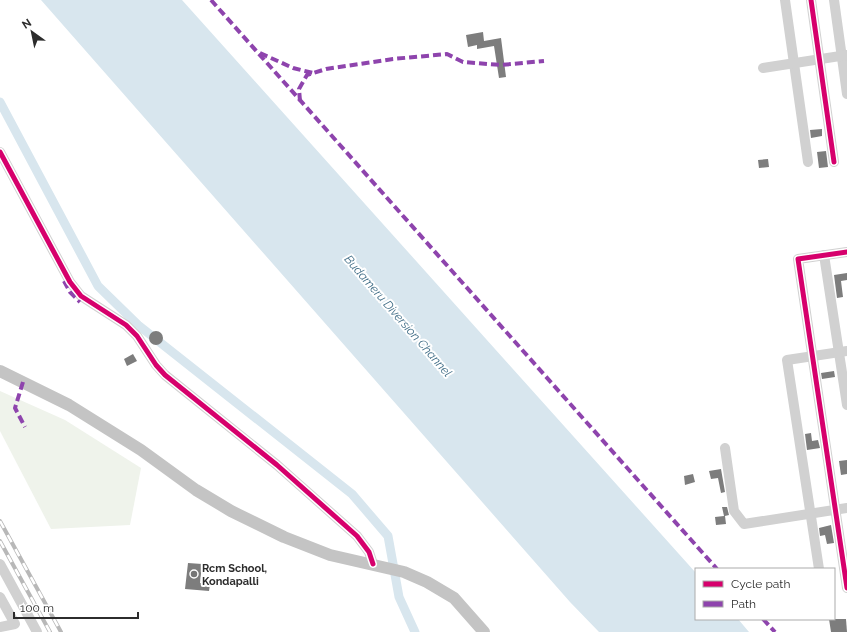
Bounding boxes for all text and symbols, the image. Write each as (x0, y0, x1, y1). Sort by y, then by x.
north arrow (12, 12, 52, 52)
text: N (20, 16, 34, 32)
water label: Budameru Diversion Channel (341, 252, 455, 380)
place label: Rcm School, Kondapalli (202, 562, 267, 588)
legend (695, 568, 835, 620)
marker: Rcm School, Kondapalli (189, 569, 199, 579)
text: Cycle path (731, 577, 790, 591)
scale bar (14, 594, 138, 620)
text: Path (731, 597, 756, 611)
text: 100 m (20, 601, 54, 615)

